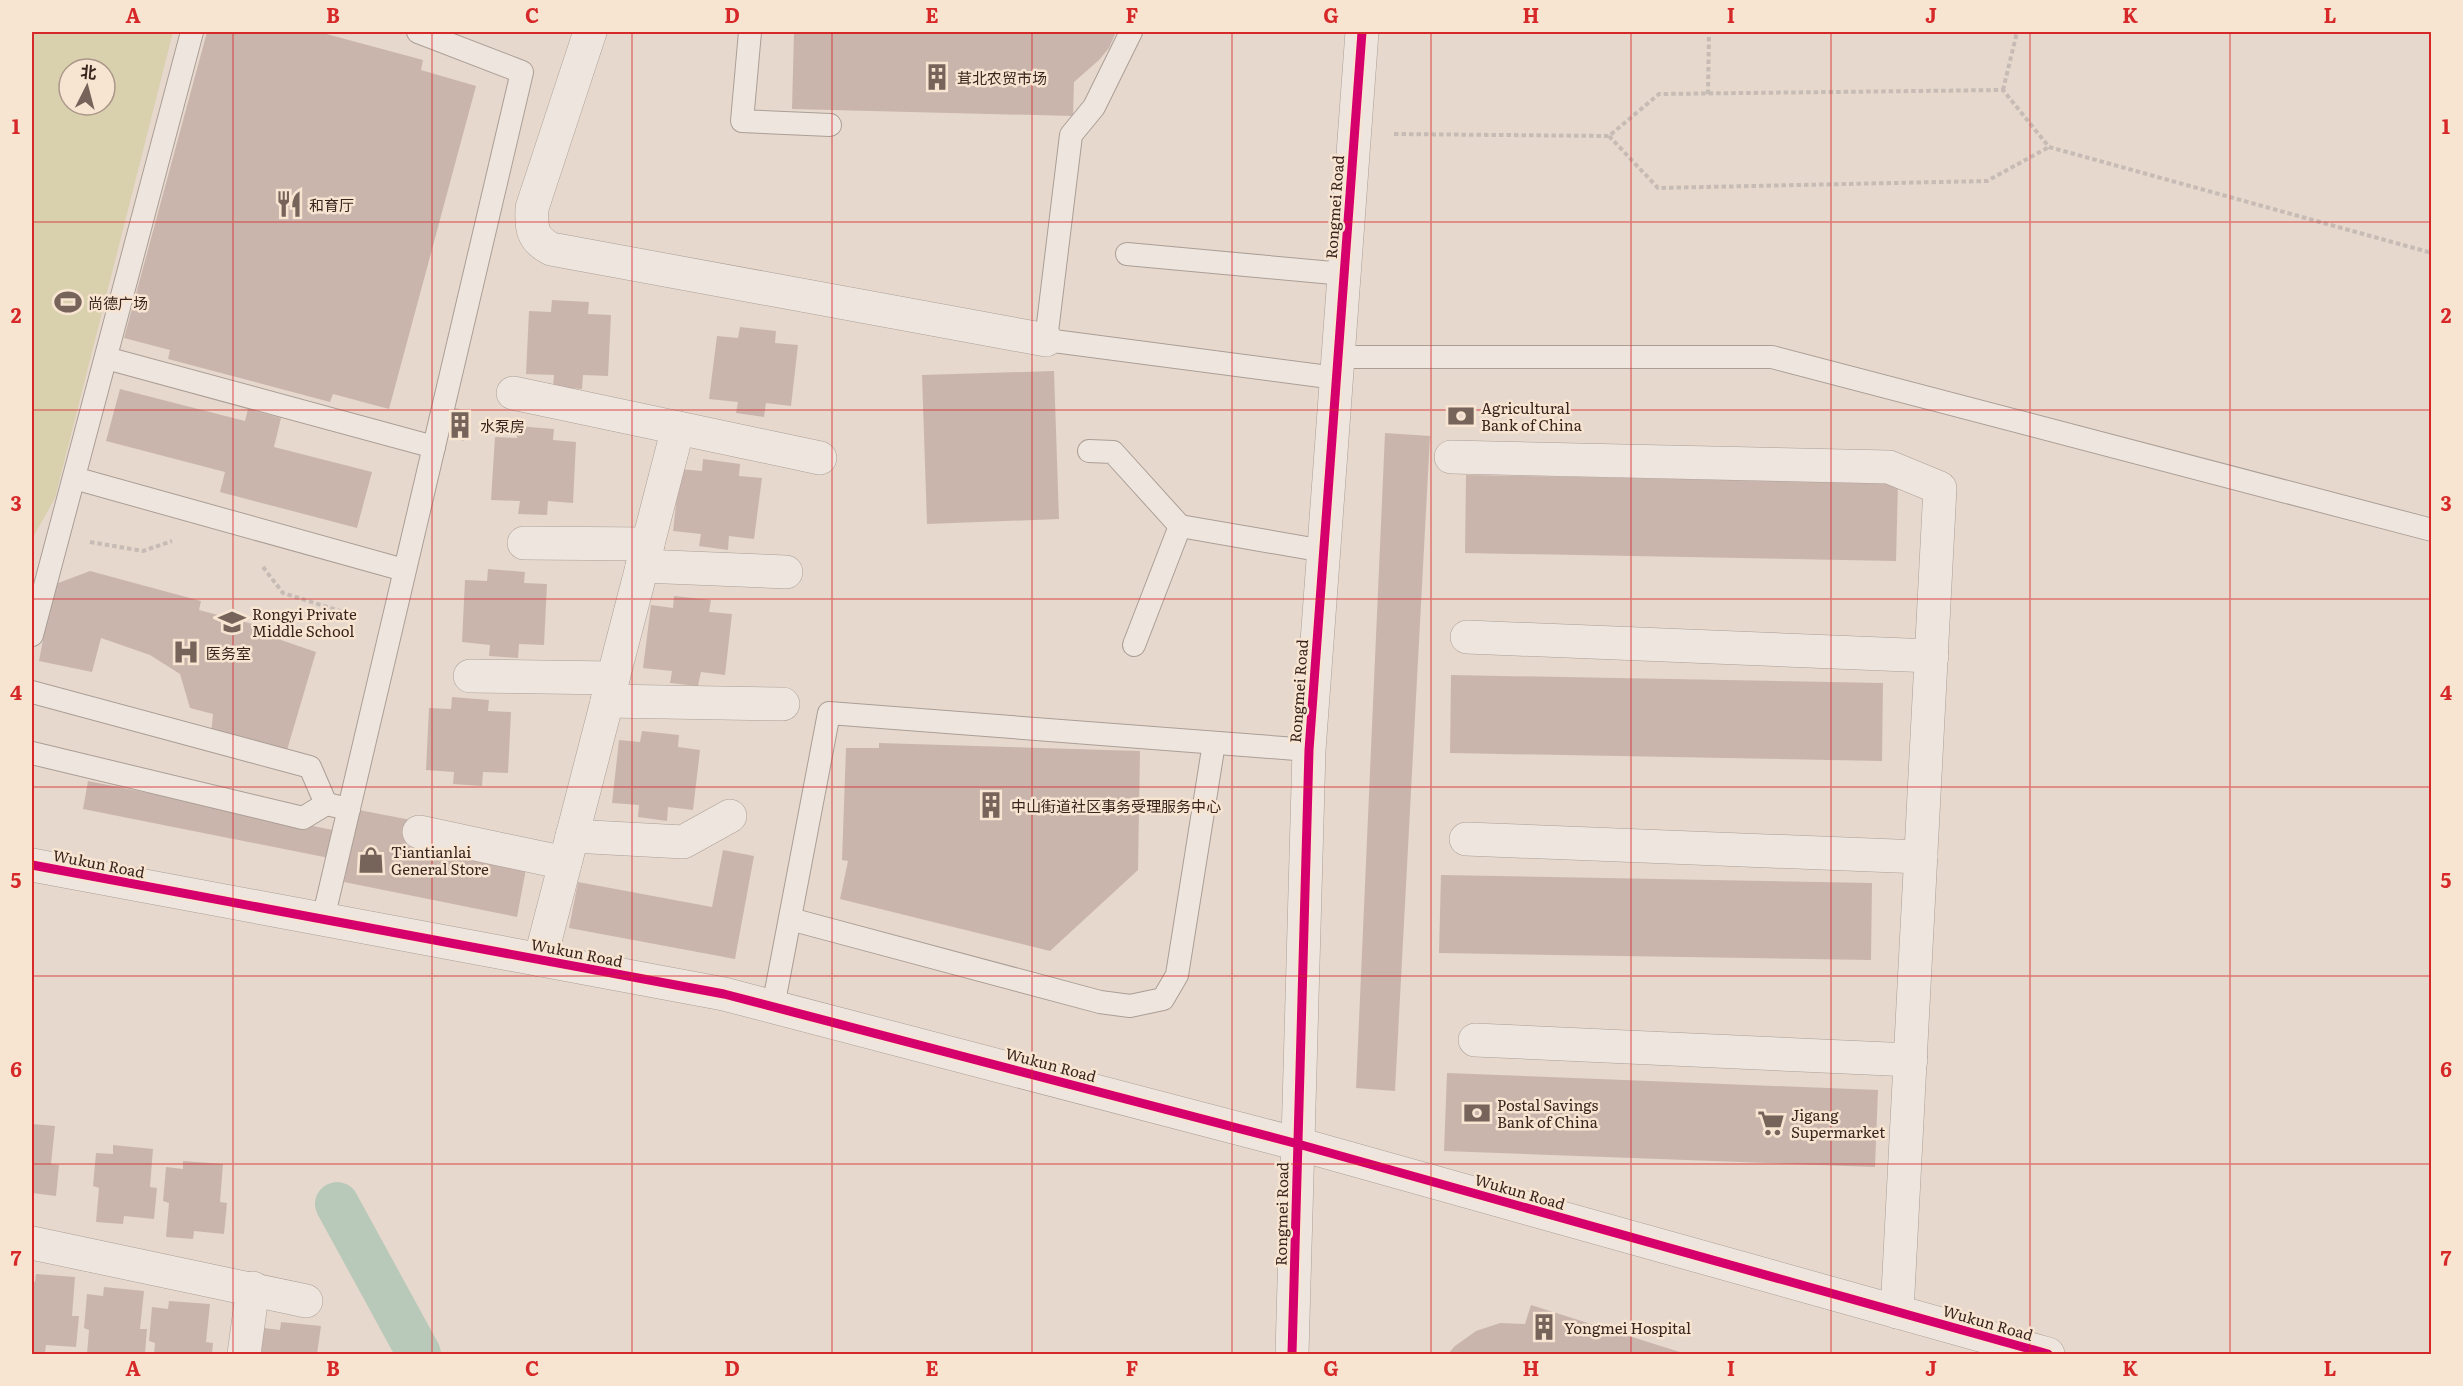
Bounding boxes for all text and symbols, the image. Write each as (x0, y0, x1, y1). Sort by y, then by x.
text: A (125, 0, 141, 29)
text: B (326, 0, 340, 29)
text: C (525, 0, 539, 29)
text: D (724, 0, 740, 29)
text: E (925, 0, 939, 29)
text: F (1126, 0, 1139, 29)
text: G (1323, 0, 1339, 29)
text: H (1523, 0, 1539, 29)
text: I (1727, 0, 1735, 29)
text: J (1925, 0, 1937, 29)
text: K (2122, 0, 2138, 29)
text: L (2324, 0, 2337, 29)
north arrow (57, 57, 117, 117)
text: 北 (79, 58, 98, 84)
building icon: 茸北农贸市场 (922, 62, 952, 92)
place label: 茸北农贸市场 (957, 66, 1047, 89)
text: 1 (12, 110, 20, 140)
text: 1 (2442, 110, 2450, 140)
street label: Rongmei Road (1319, 154, 1349, 260)
restaurant icon: 和育厅 (274, 189, 304, 219)
place label: 和育厅 (309, 193, 354, 216)
sports icon: 尚德广场 (53, 287, 83, 317)
place label: 尚德广场 (88, 291, 148, 314)
text: 2 (11, 299, 22, 329)
text: 2 (2441, 299, 2452, 329)
place label: Agricultural Bank of China (1481, 396, 1583, 436)
bank icon: Agricultural Bank of China (1446, 401, 1476, 431)
building icon: 水泵房 (445, 410, 475, 440)
place label: 水泵房 (480, 414, 525, 437)
text: 3 (10, 487, 22, 517)
text: 3 (2440, 487, 2452, 517)
place label: Rongyi Private Middle School (252, 602, 357, 642)
school or university icon: Rongyi Private Middle School (217, 607, 247, 637)
hospital icon: 医务室 (171, 637, 201, 667)
street label: Rongmei Road (1283, 638, 1313, 744)
place label: 医务室 (206, 641, 251, 664)
text: 4 (10, 676, 22, 706)
text: 4 (2440, 676, 2452, 706)
building icon: 中山街道社区事务受理服务中心 (976, 790, 1006, 820)
place label: 中山街道社区事务受理服务中心 (1011, 794, 1221, 817)
place label: Tiantianlai General Store (391, 840, 489, 880)
street label: Wukun Road (51, 843, 147, 883)
shop icon: Tiantianlai General Store (356, 845, 386, 875)
text: 5 (11, 864, 22, 894)
text: 5 (2441, 864, 2452, 894)
street label: Wukun Road (529, 932, 625, 972)
street label: Wukun Road (1003, 1041, 1099, 1087)
text: 6 (10, 1053, 22, 1083)
text: 6 (2440, 1053, 2452, 1083)
place label: Postal Savings Bank of China (1497, 1093, 1599, 1133)
bank icon: Postal Savings Bank of China (1462, 1098, 1492, 1128)
place label: Jigang Supermarket (1791, 1103, 1885, 1143)
supermarket icon: Jigang Supermarket (1756, 1108, 1786, 1138)
street label: Rongmei Road (1269, 1162, 1293, 1266)
street label: Wukun Road (1472, 1167, 1568, 1215)
text: 7 (11, 1242, 22, 1272)
text: 7 (2441, 1242, 2452, 1272)
street label: Wukun Road (1940, 1298, 2036, 1346)
building icon: Yongmei Hospital (1529, 1312, 1559, 1342)
place label: Yongmei Hospital (1564, 1316, 1691, 1339)
text: A (125, 1352, 141, 1382)
text: B (326, 1352, 340, 1382)
text: C (525, 1352, 539, 1382)
text: D (724, 1352, 740, 1382)
text: E (925, 1352, 939, 1382)
text: F (1126, 1352, 1139, 1382)
text: G (1323, 1352, 1339, 1382)
text: H (1523, 1352, 1539, 1382)
text: I (1727, 1352, 1735, 1382)
text: J (1925, 1352, 1937, 1382)
text: K (2122, 1352, 2138, 1382)
text: L (2324, 1352, 2337, 1382)

